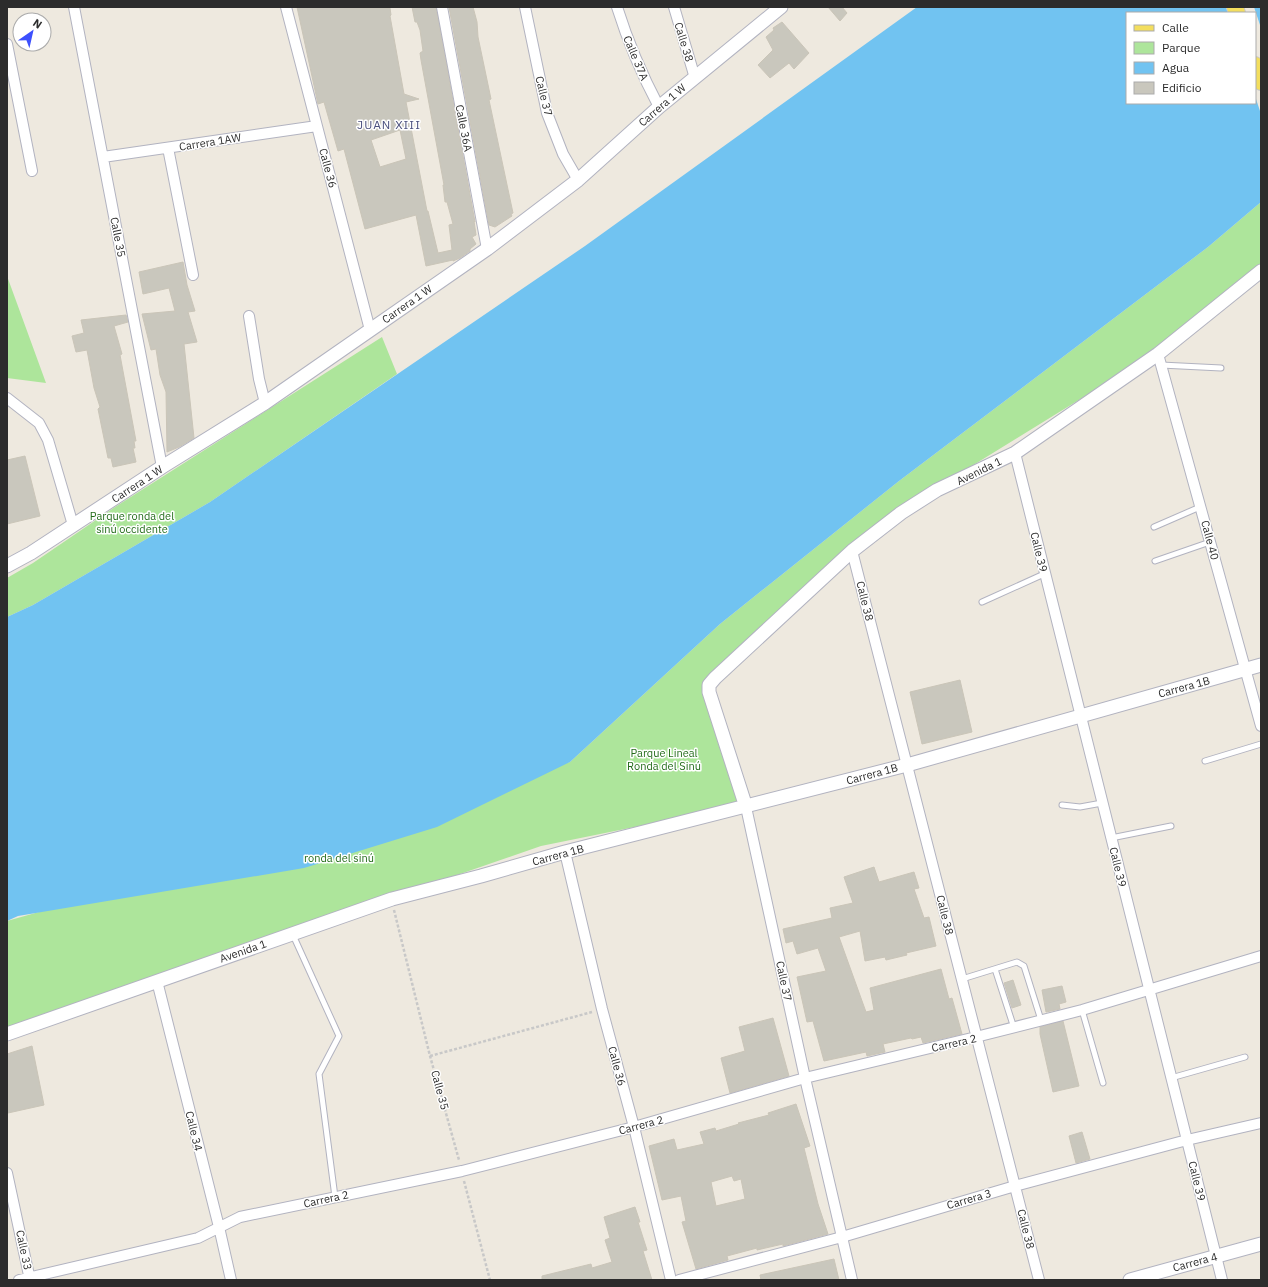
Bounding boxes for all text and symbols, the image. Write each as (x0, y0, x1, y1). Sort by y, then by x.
north arrow (12, 12, 52, 52)
legend (1126, 12, 1256, 104)
text: N (30, 16, 45, 32)
text: Calle (1162, 20, 1189, 35)
street label: Calle 38 (671, 21, 697, 63)
street label: Calle 37A (620, 33, 652, 83)
text: Parque (1162, 40, 1201, 55)
text: Agua (1162, 60, 1190, 75)
street label: Calle 37 (532, 75, 556, 117)
street label: Carrera 1 W (635, 80, 689, 129)
text: Edificio (1162, 80, 1202, 95)
street label: Calle 36A (453, 103, 475, 153)
district label: JUAN XIII (357, 117, 421, 132)
street label: Carrera 1AW (178, 130, 242, 154)
street label: Calle 36 (316, 147, 340, 189)
street label: Calle 35 (107, 216, 129, 258)
street label: Carrera 1 W (379, 281, 435, 326)
street label: Avenida 1 (954, 454, 1004, 488)
street label: Carrera 1 W (109, 462, 165, 506)
park label: Parque ronda del sinú occidente (90, 509, 174, 536)
street label: Calle 40 (1198, 519, 1222, 561)
street label: Calle 39 (1027, 531, 1051, 573)
street label: Calle 38 (853, 580, 877, 622)
street label: Carrera 1B (1157, 673, 1211, 701)
park label: Parque Lineal Ronda del Sinú (627, 746, 701, 773)
street label: Carrera 1B (845, 760, 899, 788)
street label: Carrera 1B (531, 841, 585, 869)
street label: Calle 39 (1106, 846, 1130, 888)
park label: ronda del sinú (304, 851, 374, 865)
street label: Calle 38 (933, 894, 957, 936)
street label: Avenida 1 (218, 936, 269, 966)
street label: Calle 37 (773, 960, 795, 1002)
street label: Carrera 2 (930, 1031, 978, 1055)
street label: Calle 36 (605, 1045, 629, 1087)
street label: Calle 35 (428, 1069, 452, 1111)
street label: Calle 34 (182, 1110, 206, 1153)
street label: Carrera 2 (617, 1112, 665, 1138)
street label: Calle 39 (1185, 1160, 1209, 1202)
street label: Carrera 3 (945, 1186, 993, 1212)
street label: Carrera 2 (302, 1187, 350, 1211)
street label: Calle 38 (1014, 1208, 1038, 1250)
street label: Calle 33 (13, 1229, 35, 1271)
street label: Carrera 4 (1171, 1249, 1219, 1275)

